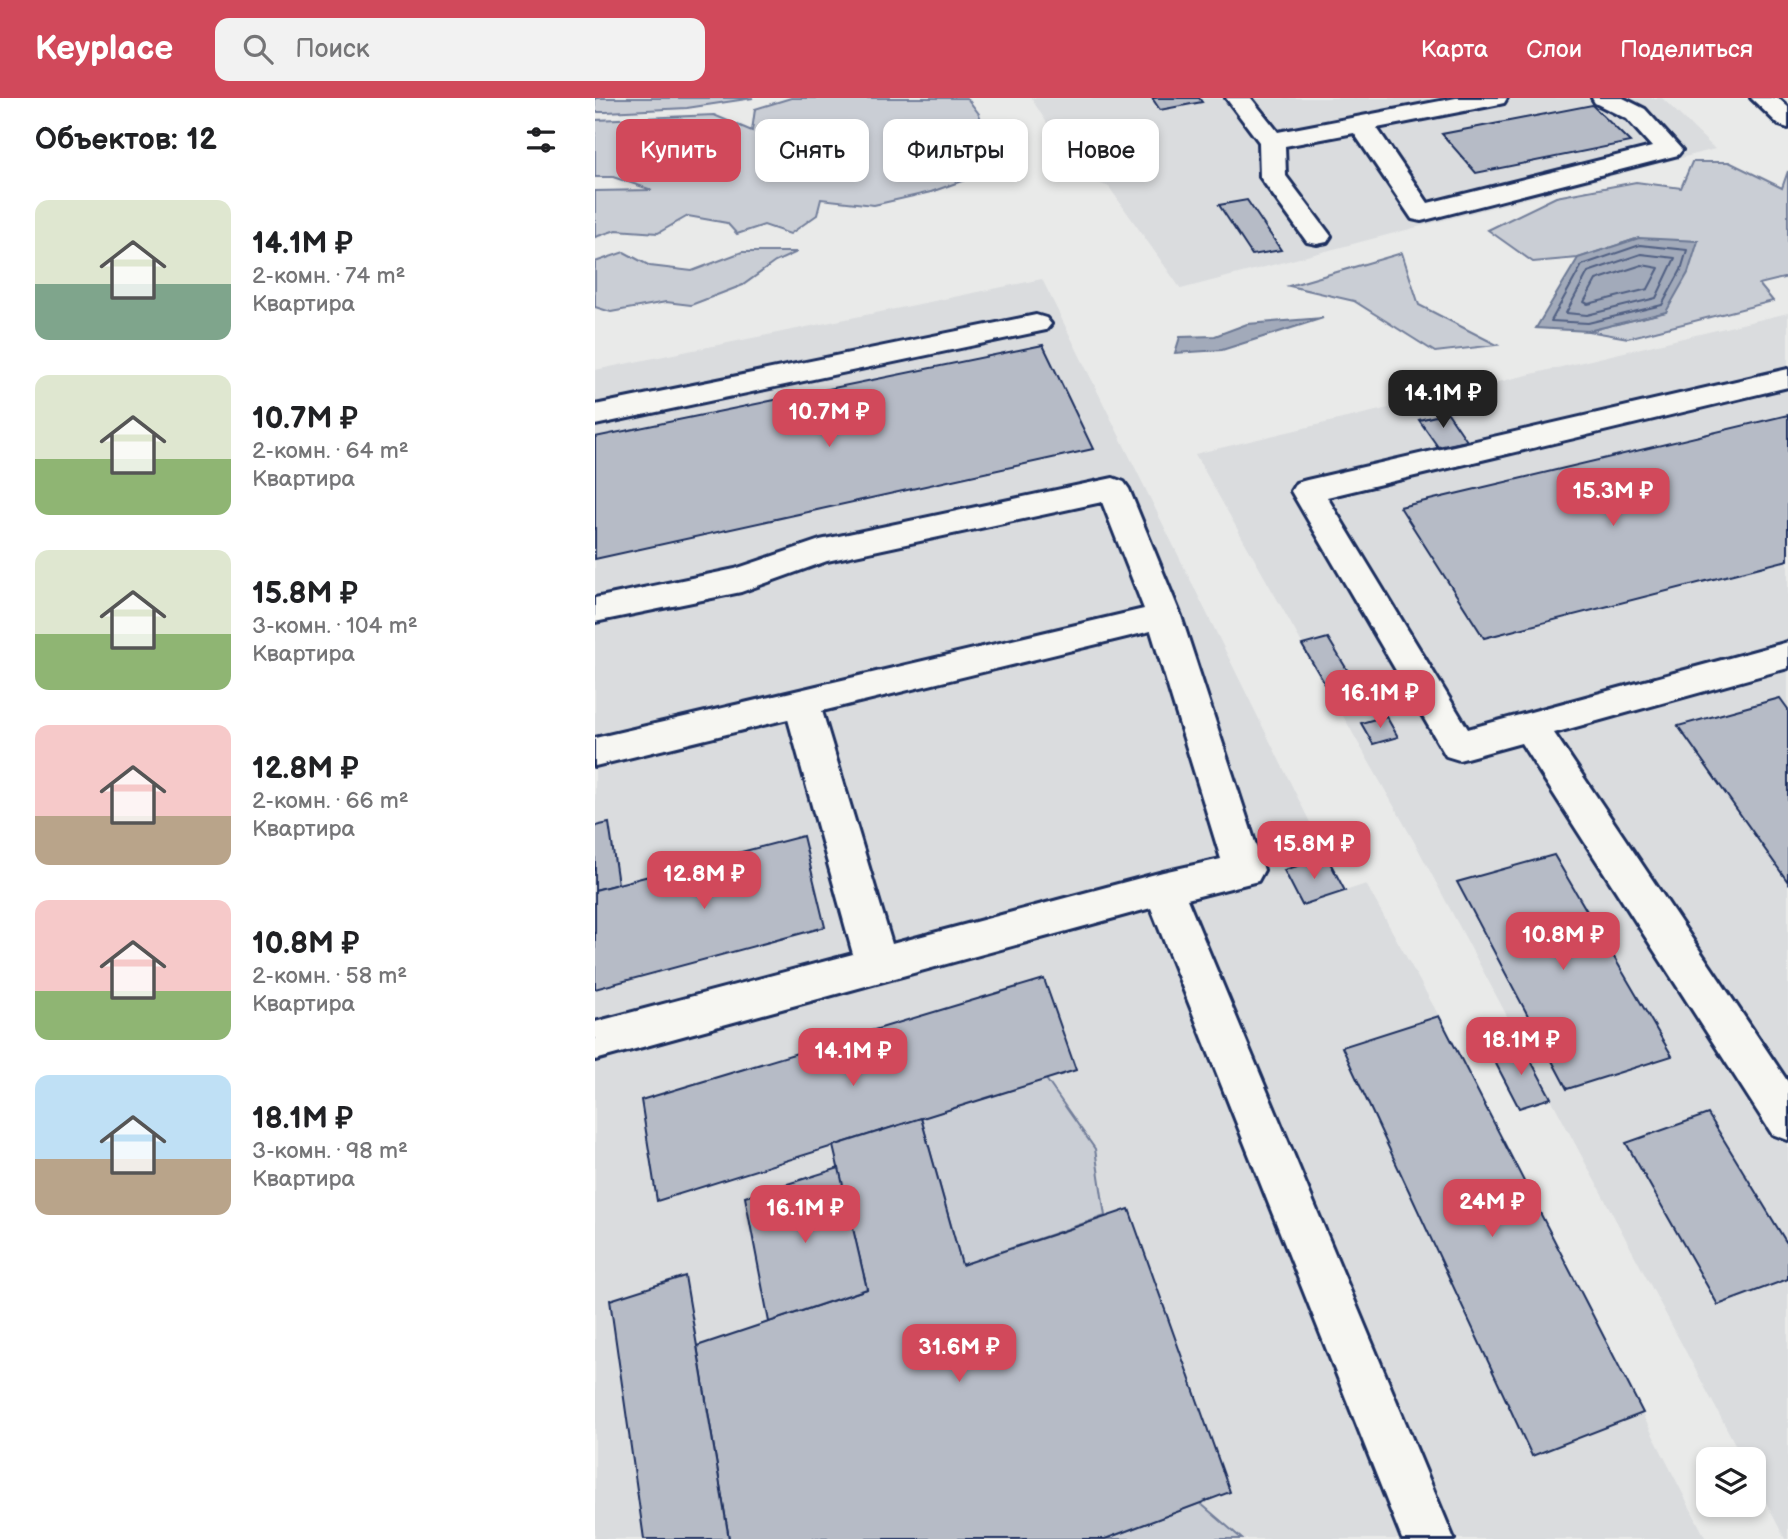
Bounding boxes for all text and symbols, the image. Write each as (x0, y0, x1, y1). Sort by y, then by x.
search box (215, 18, 705, 81)
text: Keyplace (35, 29, 173, 69)
icon: search (239, 30, 277, 68)
text: Поиск (295, 34, 370, 65)
text: Карта (1421, 35, 1488, 64)
text: Слои (1526, 35, 1582, 64)
text: Поделиться (1620, 35, 1753, 64)
chip: Купить (616, 119, 741, 182)
chip: Снять (755, 119, 869, 182)
chip: Фильтры (883, 119, 1028, 182)
chip: Новое (1042, 119, 1159, 182)
icon: filters (522, 121, 560, 159)
text: Объектов: 12 (35, 122, 217, 158)
text: 14.1M ₽ (252, 226, 353, 262)
icon: home (91, 228, 175, 312)
text: 2-комн. · 74 m² (252, 262, 405, 290)
text: Квартира (252, 290, 355, 318)
pin: 14.1M ₽ (1378, 370, 1508, 430)
text: 14.1M ₽ (1404, 379, 1482, 407)
pin: 10.7M ₽ (764, 390, 894, 449)
text: 10.7M ₽ (788, 398, 870, 426)
text: 10.7M ₽ (252, 401, 358, 437)
icon: home (91, 403, 175, 487)
text: 2-комн. · 64 m² (252, 437, 409, 465)
text: Квартира (252, 465, 355, 493)
pin: 15.3M ₽ (1548, 468, 1678, 528)
text: 15.3M ₽ (1573, 477, 1653, 505)
text: 15.8M ₽ (252, 576, 358, 612)
icon: home (91, 578, 175, 662)
text: 3-комн. · 104 m² (252, 612, 418, 640)
text: Квартира (252, 640, 355, 668)
pin: 16.1M ₽ (1315, 670, 1445, 730)
text: 16.1M ₽ (1341, 679, 1419, 707)
text: 12.8M ₽ (252, 751, 359, 787)
icon: home (91, 753, 175, 837)
text: 2-комн. · 66 m² (252, 787, 409, 815)
text: Квартира (252, 815, 355, 843)
pin: 15.8M ₽ (1249, 822, 1379, 881)
text: 15.8M ₽ (1273, 830, 1355, 858)
pin: 12.8M ₽ (639, 852, 769, 911)
text: 12.8M ₽ (663, 860, 745, 888)
pin: 10.8M ₽ (1498, 912, 1628, 972)
text: 10.8M ₽ (1522, 921, 1604, 949)
text: 10.8M ₽ (252, 926, 359, 962)
icon: home (91, 928, 175, 1012)
text: 2-комн. · 58 m² (252, 962, 407, 990)
text: Квартира (252, 990, 355, 1018)
pin: 18.1M ₽ (1456, 1018, 1586, 1077)
text: 18.1M ₽ (1482, 1026, 1560, 1054)
pin: 14.1M ₽ (788, 1028, 918, 1088)
text: 14.1M ₽ (814, 1037, 892, 1065)
text: 18.1M ₽ (252, 1101, 353, 1137)
icon: home (91, 1103, 175, 1187)
text: 3-комн. · 98 m² (252, 1137, 408, 1165)
text: Квартира (252, 1165, 355, 1193)
pin: 24M ₽ (1443, 1180, 1541, 1239)
pin: 16.1M ₽ (740, 1186, 870, 1245)
text: 24M ₽ (1459, 1188, 1525, 1216)
text: 16.1M ₽ (766, 1194, 844, 1222)
pin: 31.6M ₽ (894, 1324, 1024, 1384)
text: 31.6M ₽ (918, 1333, 1000, 1361)
map controls (1696, 1447, 1766, 1517)
button: layers (1696, 1447, 1766, 1517)

